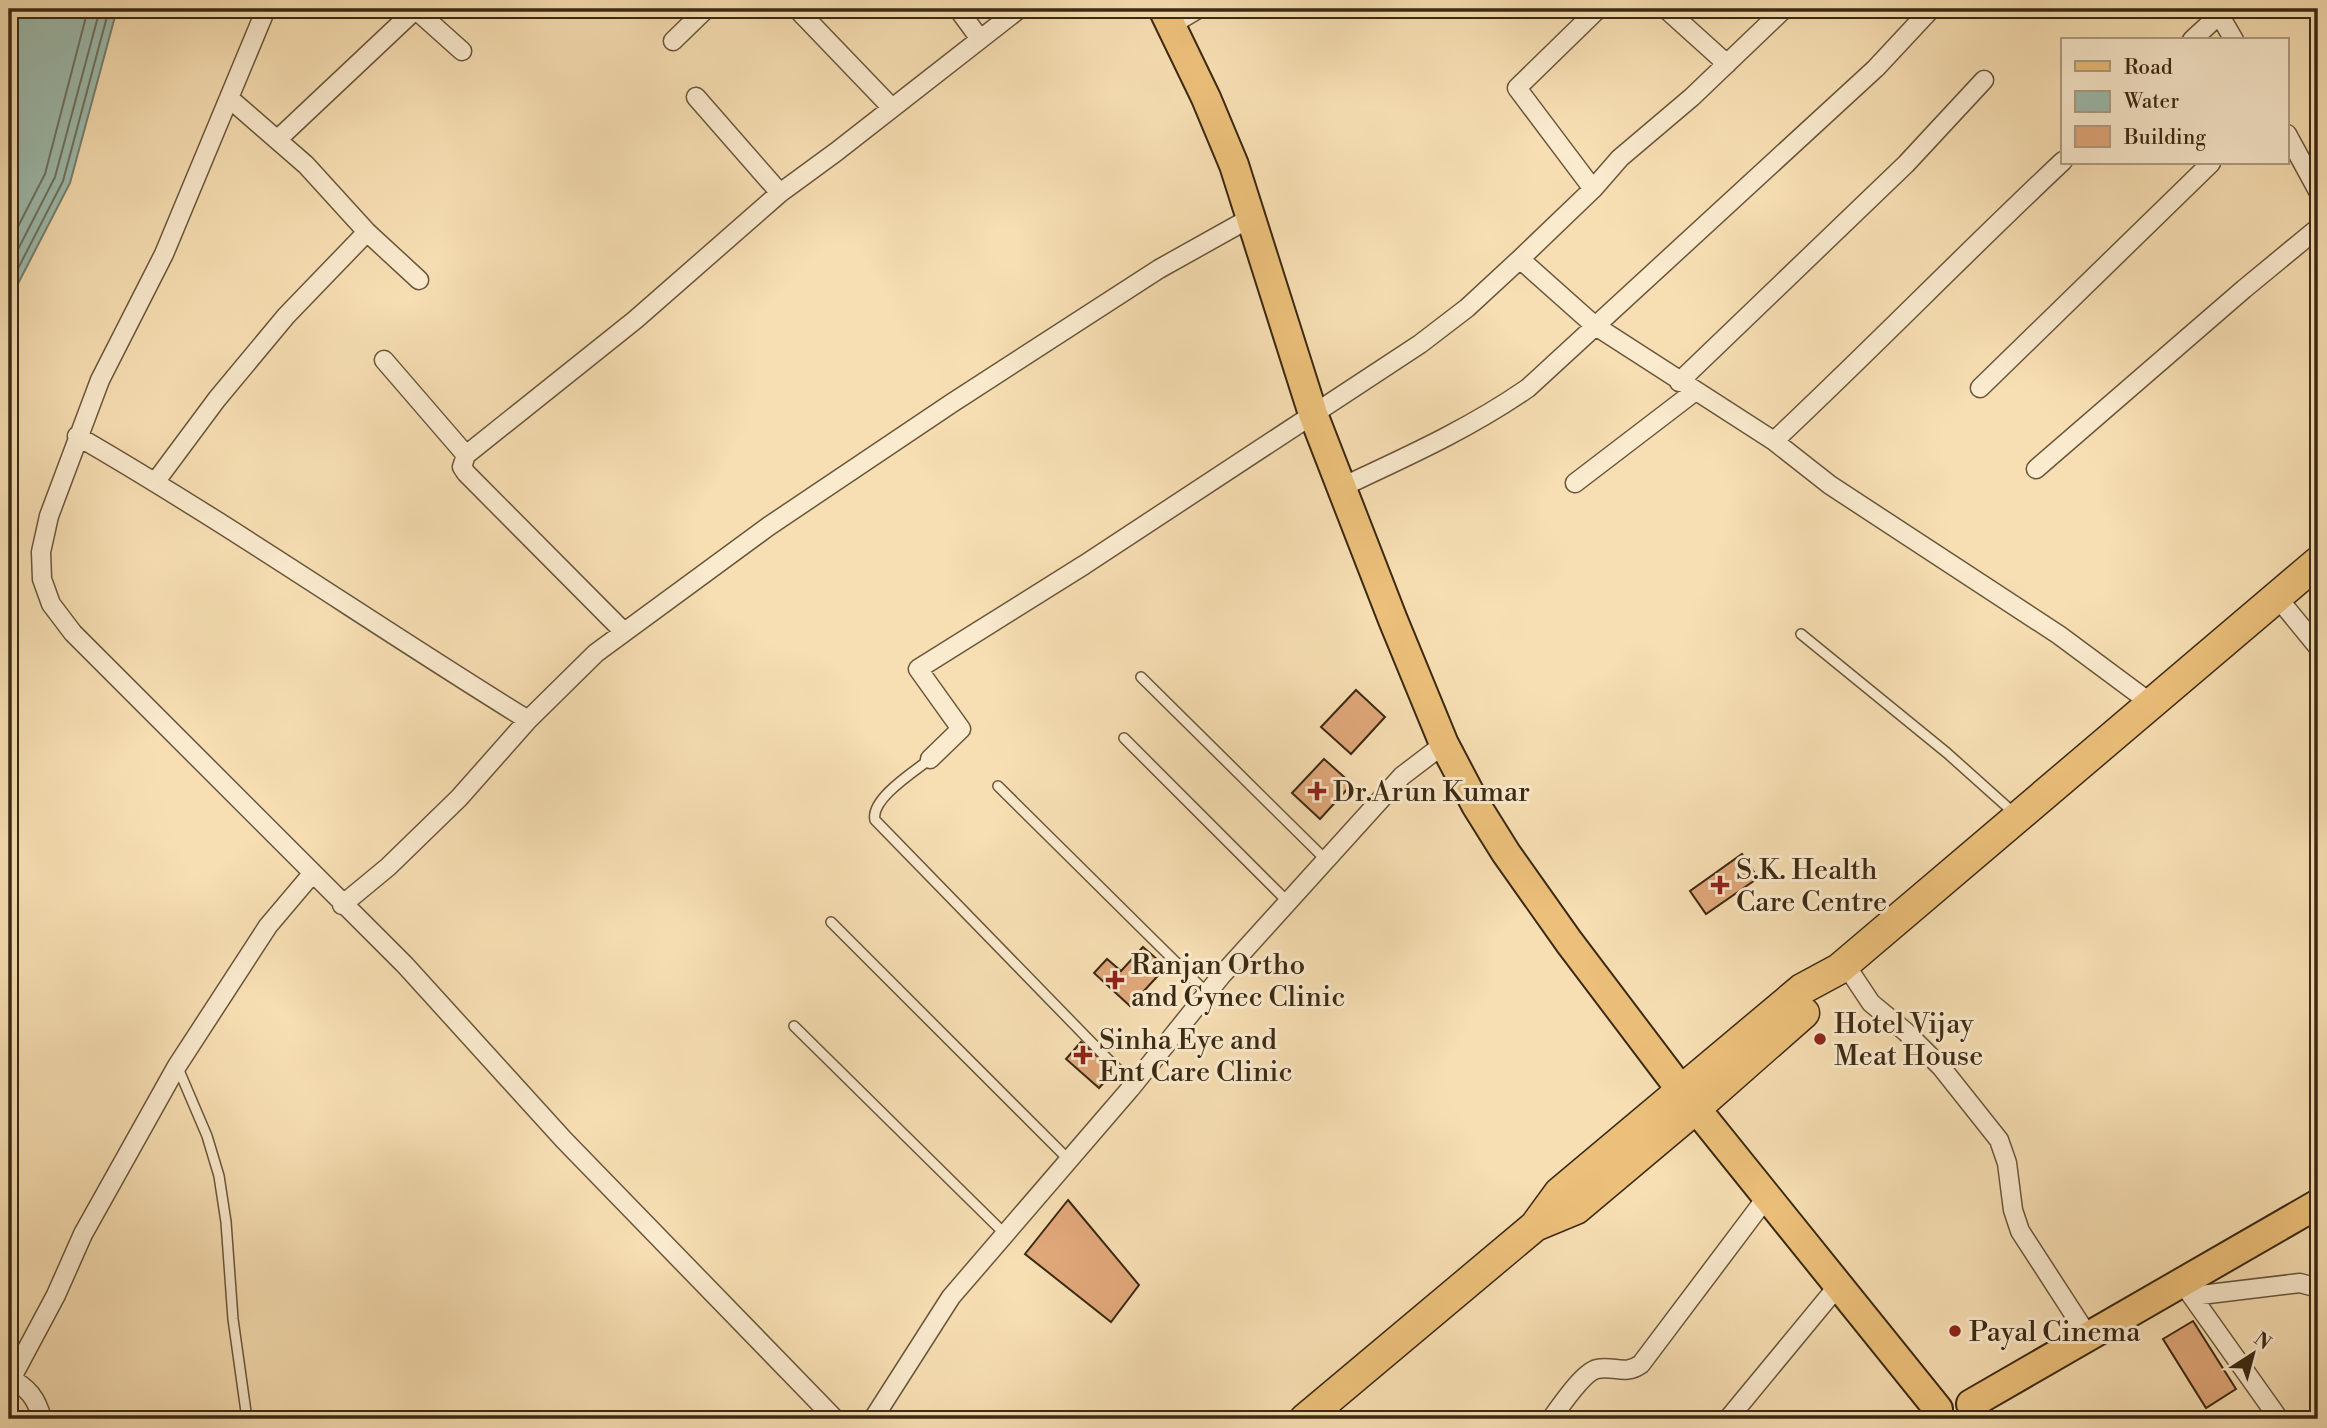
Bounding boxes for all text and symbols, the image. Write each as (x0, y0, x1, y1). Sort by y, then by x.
legend (2061, 38, 2288, 164)
text: Road (2124, 55, 2173, 81)
text: Water (2123, 89, 2179, 115)
text: Building (2123, 125, 2206, 151)
place label: Dr.Arun Kumar (1333, 775, 1530, 810)
marker: Dr.Arun Kumar (1307, 781, 1327, 801)
place label: S.K. Health Care Centre (1736, 853, 1887, 920)
marker: S.K. Health Care Centre (1710, 875, 1730, 895)
place label: Ranjan Ortho and Gynec Clinic (1131, 948, 1345, 1015)
marker: Ranjan Ortho and Gynec Clinic (1105, 970, 1125, 990)
place label: Hotel Vijay Meat House (1834, 1007, 1983, 1074)
place label: Sinha Eye and Ent Care Clinic (1099, 1023, 1293, 1090)
marker: Hotel Vijay Meat House (1812, 1031, 1828, 1047)
marker: Sinha Eye and Ent Care Clinic (1073, 1045, 1093, 1065)
place label: Payal Cinema (1969, 1315, 2141, 1350)
north arrow (2218, 1320, 2288, 1390)
marker: Payal Cinema (1947, 1323, 1963, 1339)
text: N (2249, 1327, 2276, 1355)

